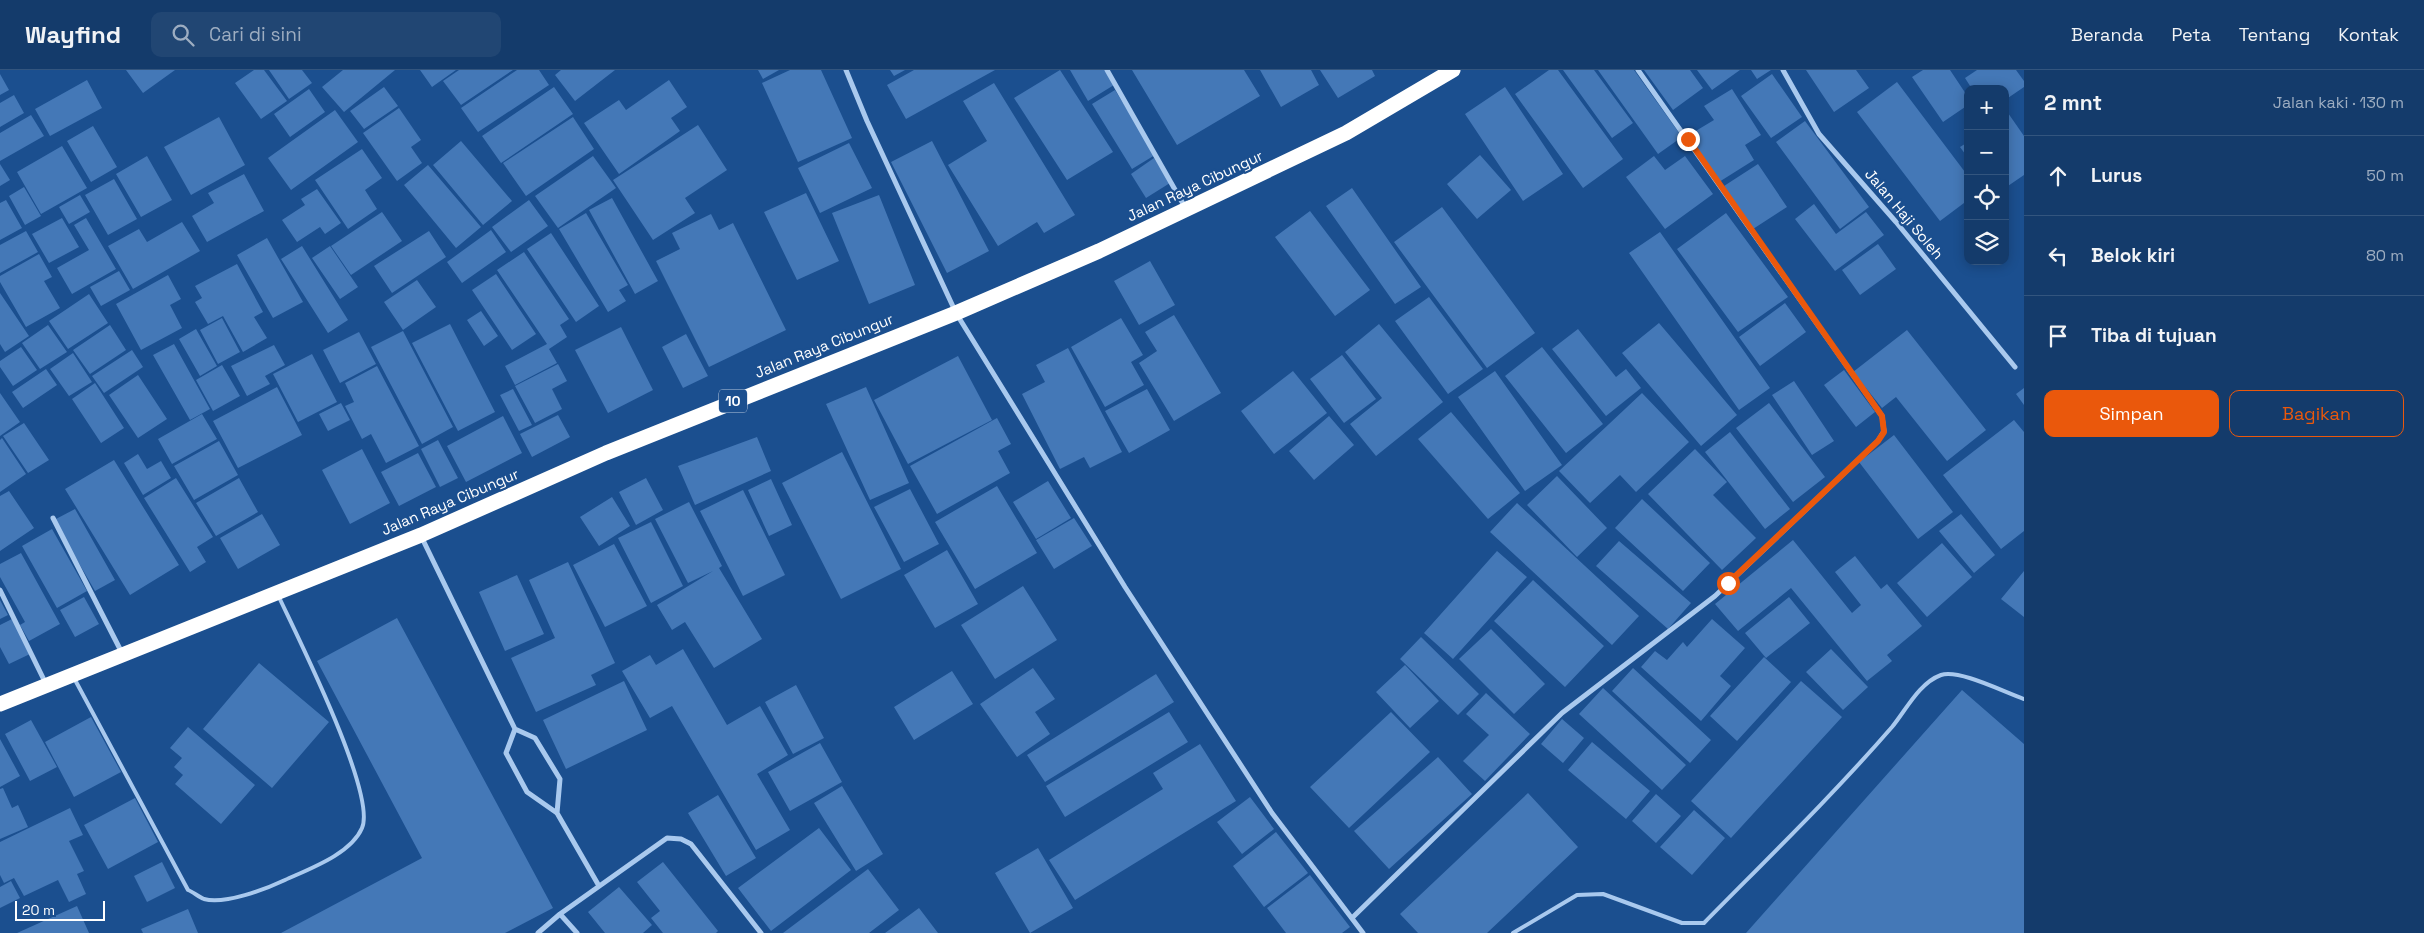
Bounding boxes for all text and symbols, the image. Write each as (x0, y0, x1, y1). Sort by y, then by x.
search box (151, 12, 501, 57)
text: Wayfind (25, 19, 121, 50)
icon: search (169, 21, 197, 49)
text: Cari di sini (209, 22, 302, 47)
text: Beranda (2071, 23, 2143, 46)
text: Peta (2171, 23, 2211, 46)
text: Tentang (2239, 23, 2310, 46)
text: Kontak (2338, 23, 2399, 46)
map controls (1964, 85, 2009, 265)
button: + (1964, 85, 2009, 130)
text: 2 mnt (2044, 89, 2102, 116)
text: Jalan kaki · 130 m (2273, 92, 2404, 113)
route end (1677, 128, 1700, 151)
button: − (1964, 130, 2009, 175)
street label: Jalan Raya Cibungur (1124, 146, 1266, 225)
icon: ahead (2044, 162, 2072, 190)
text: Lurus (2091, 163, 2142, 188)
street label: Jalan Haji Soleh (1861, 165, 1948, 263)
text: 50 m (2366, 165, 2404, 186)
button: locate (1964, 175, 2009, 220)
button: layers (1964, 220, 2009, 265)
icon: left (2044, 242, 2072, 270)
text: Belok kiri (2091, 243, 2175, 268)
text: 80 m (2366, 245, 2404, 266)
street label: Jalan Raya Cibungur (752, 309, 896, 382)
icon: arrive (2044, 322, 2072, 350)
text: Tiba di tujuan (2091, 323, 2217, 348)
road number: 10 (719, 390, 747, 412)
button: Simpan (2044, 390, 2219, 437)
button: Bagikan (2229, 390, 2404, 437)
street label: Jalan Raya Cibungur (378, 464, 522, 539)
route start (1717, 572, 1740, 595)
scale bar (15, 898, 105, 921)
text: 20 m (22, 901, 55, 919)

